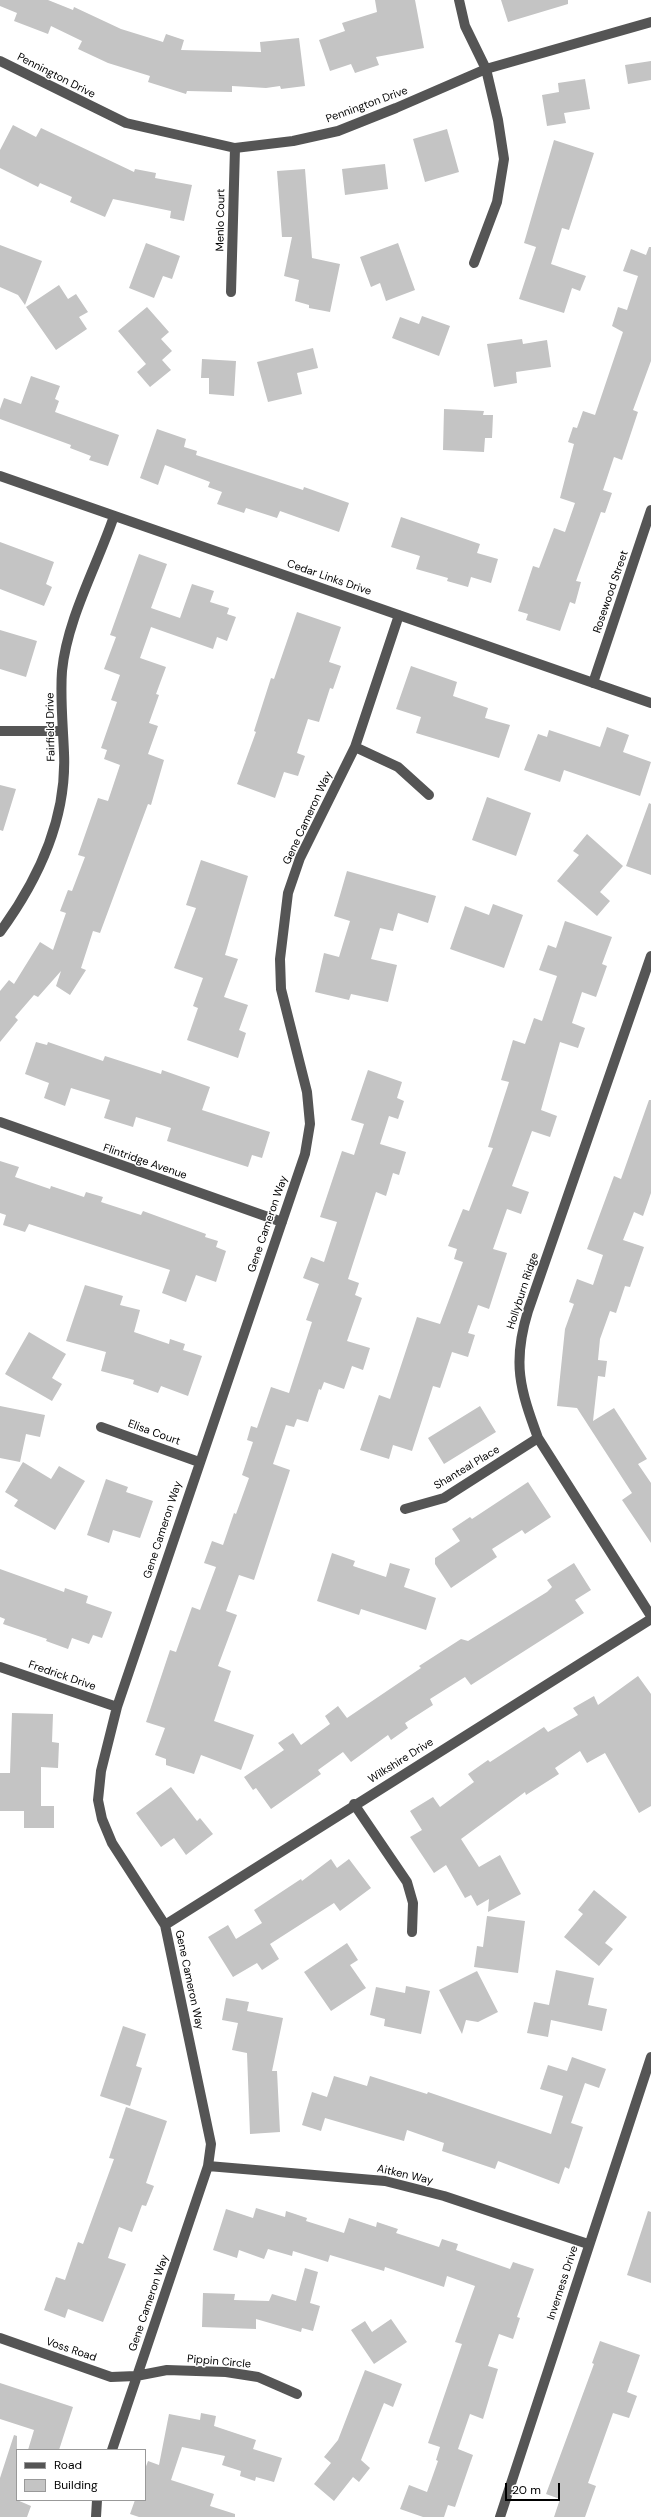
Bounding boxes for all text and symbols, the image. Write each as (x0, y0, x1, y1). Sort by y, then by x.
street label: Pennington Drive (15, 51, 97, 101)
street label: Pennington Drive (324, 84, 410, 126)
street label: Menlo Court (214, 188, 228, 252)
street label: Rosewood Street (591, 549, 631, 635)
street label: Cedar Links Drive (285, 557, 373, 599)
street label: Fairfield Drive (44, 692, 58, 762)
street label: Gene Cameron Way (281, 769, 335, 867)
street label: Flintridge Avenue (101, 1141, 189, 1183)
street label: Gene Cameron Way (245, 1174, 291, 1274)
street label: Hollyburn Ridge (504, 1251, 542, 1331)
street label: Elisa Court (126, 1417, 182, 1449)
street label: Shanteal Place (432, 1443, 502, 1493)
street label: Gene Cameron Way (141, 1480, 185, 1580)
street label: Fredrick Drive (27, 1658, 97, 1694)
street label: Wilkshire Drive (366, 1736, 436, 1786)
street label: Gene Cameron Way (172, 1929, 206, 2031)
street label: Aitken Way (376, 2162, 434, 2188)
street label: Inverness Drive (545, 2244, 581, 2322)
street label: Gene Cameron Way (126, 2253, 172, 2353)
street label: Voss Road (44, 2335, 98, 2365)
street label: Pippin Circle (187, 2353, 251, 2371)
legend (16, 2449, 146, 2501)
text: Road (54, 2457, 82, 2473)
scale bar (507, 2475, 562, 2501)
text: Building (54, 2477, 98, 2493)
text: 20 m (512, 2482, 541, 2498)

